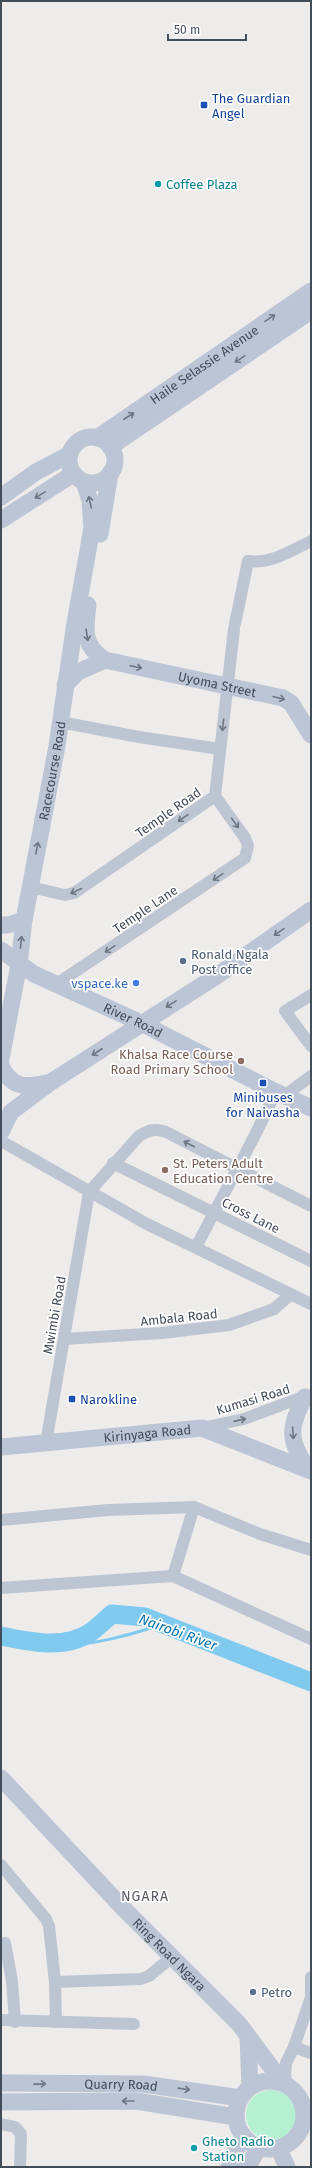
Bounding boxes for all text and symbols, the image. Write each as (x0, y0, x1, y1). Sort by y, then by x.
scale bar (168, 16, 246, 42)
text: 50 m (174, 23, 200, 37)
place label: The Guardian Angel (212, 91, 290, 121)
marker: The Guardian Angel (199, 100, 209, 110)
place label: Coffee Plaza (166, 177, 238, 192)
marker: Coffee Plaza (153, 179, 163, 189)
one-way arrow (264, 314, 275, 322)
street label: Haile Selassie Avenue (147, 322, 262, 407)
one-way arrow (235, 355, 246, 363)
one-way arrow (123, 412, 134, 420)
one-way arrow (34, 491, 46, 499)
one-way arrow (86, 496, 93, 509)
one-way arrow (83, 628, 91, 641)
one-way arrow (129, 663, 142, 671)
street label: Uyoma Street (177, 669, 258, 700)
one-way arrow (272, 694, 285, 702)
one-way arrow (219, 718, 227, 731)
street label: Racecourse Road (36, 720, 69, 821)
street label: Temple Road (133, 784, 204, 840)
one-way arrow (178, 814, 189, 822)
one-way arrow (231, 818, 239, 829)
one-way arrow (34, 842, 42, 855)
one-way arrow (213, 873, 224, 881)
street label: Temple Lane (110, 882, 180, 936)
one-way arrow (70, 888, 82, 895)
one-way arrow (274, 928, 285, 936)
one-way arrow (18, 936, 25, 949)
one-way arrow (105, 945, 116, 953)
place label: Ronald Ngala Post office (191, 947, 269, 977)
marker: Ronald Ngala Post office (178, 956, 188, 966)
place label: vspace.ke (71, 976, 128, 991)
marker: vspace.ke (131, 978, 141, 988)
street label: River Road (101, 1000, 165, 1041)
one-way arrow (165, 1001, 177, 1009)
place label: Khalsa Race Course Road Primary School (111, 1047, 233, 1077)
one-way arrow (92, 1048, 103, 1056)
marker: Khalsa Race Course Road Primary School (236, 1056, 246, 1066)
marker: Minibuses for Naivasha (258, 1078, 268, 1088)
place label: Minibuses for Naivasha (226, 1090, 300, 1120)
one-way arrow (183, 1140, 195, 1147)
place label: St. Peters Adult Education Centre (173, 1156, 273, 1186)
marker: St. Peters Adult Education Centre (160, 1165, 170, 1175)
street label: Cross Lane (219, 1194, 282, 1236)
street label: Mwimbi Road (40, 1275, 69, 1355)
street label: Ambala Road (140, 1306, 218, 1329)
street label: Kumasi Road (214, 1381, 292, 1418)
place label: Narokline (80, 1392, 137, 1407)
marker: Narokline (67, 1394, 77, 1404)
one-way arrow (233, 1415, 246, 1423)
street label: Kirinyaga Road (103, 1422, 192, 1445)
one-way arrow (289, 1426, 296, 1439)
water label: Nairobi River (137, 1611, 220, 1655)
district label: NGARA (121, 1888, 169, 1905)
street label: Ring Road Ngara (130, 1915, 209, 1994)
place label: Petro (261, 1985, 292, 2000)
marker: Petro (248, 1987, 258, 1997)
street label: Quarry Road (84, 2077, 159, 2094)
one-way arrow (33, 2080, 46, 2088)
one-way arrow (177, 2085, 190, 2093)
one-way arrow (122, 2097, 135, 2105)
place label: Gheto Radio Station (202, 2134, 274, 2164)
marker: Gheto Radio Station (189, 2143, 199, 2153)

